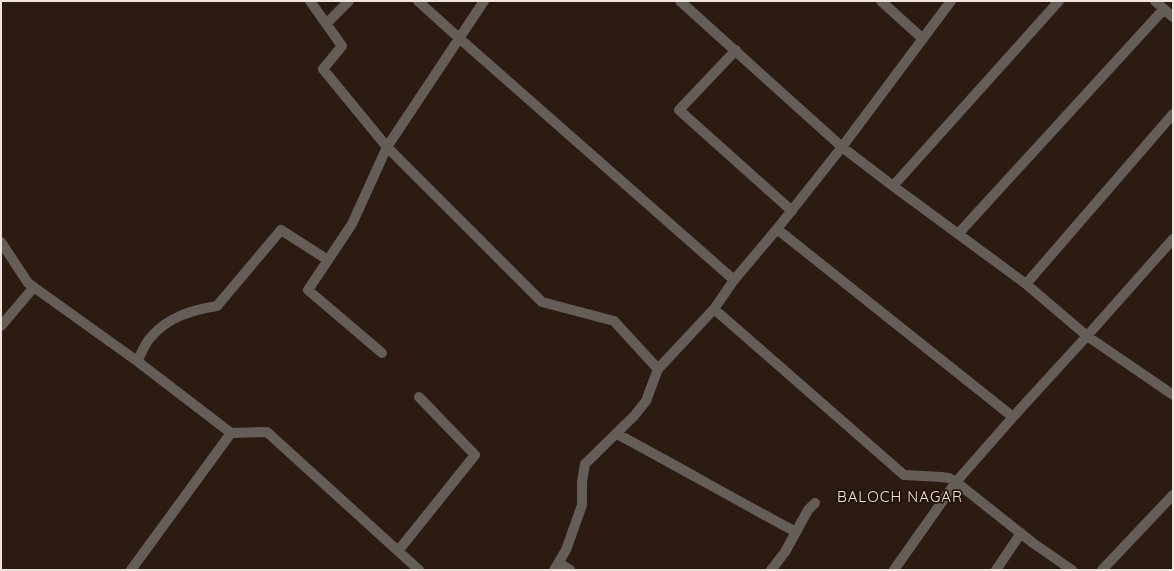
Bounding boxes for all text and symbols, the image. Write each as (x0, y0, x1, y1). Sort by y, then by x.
district label: BALOCH NAGAR (837, 487, 963, 506)

